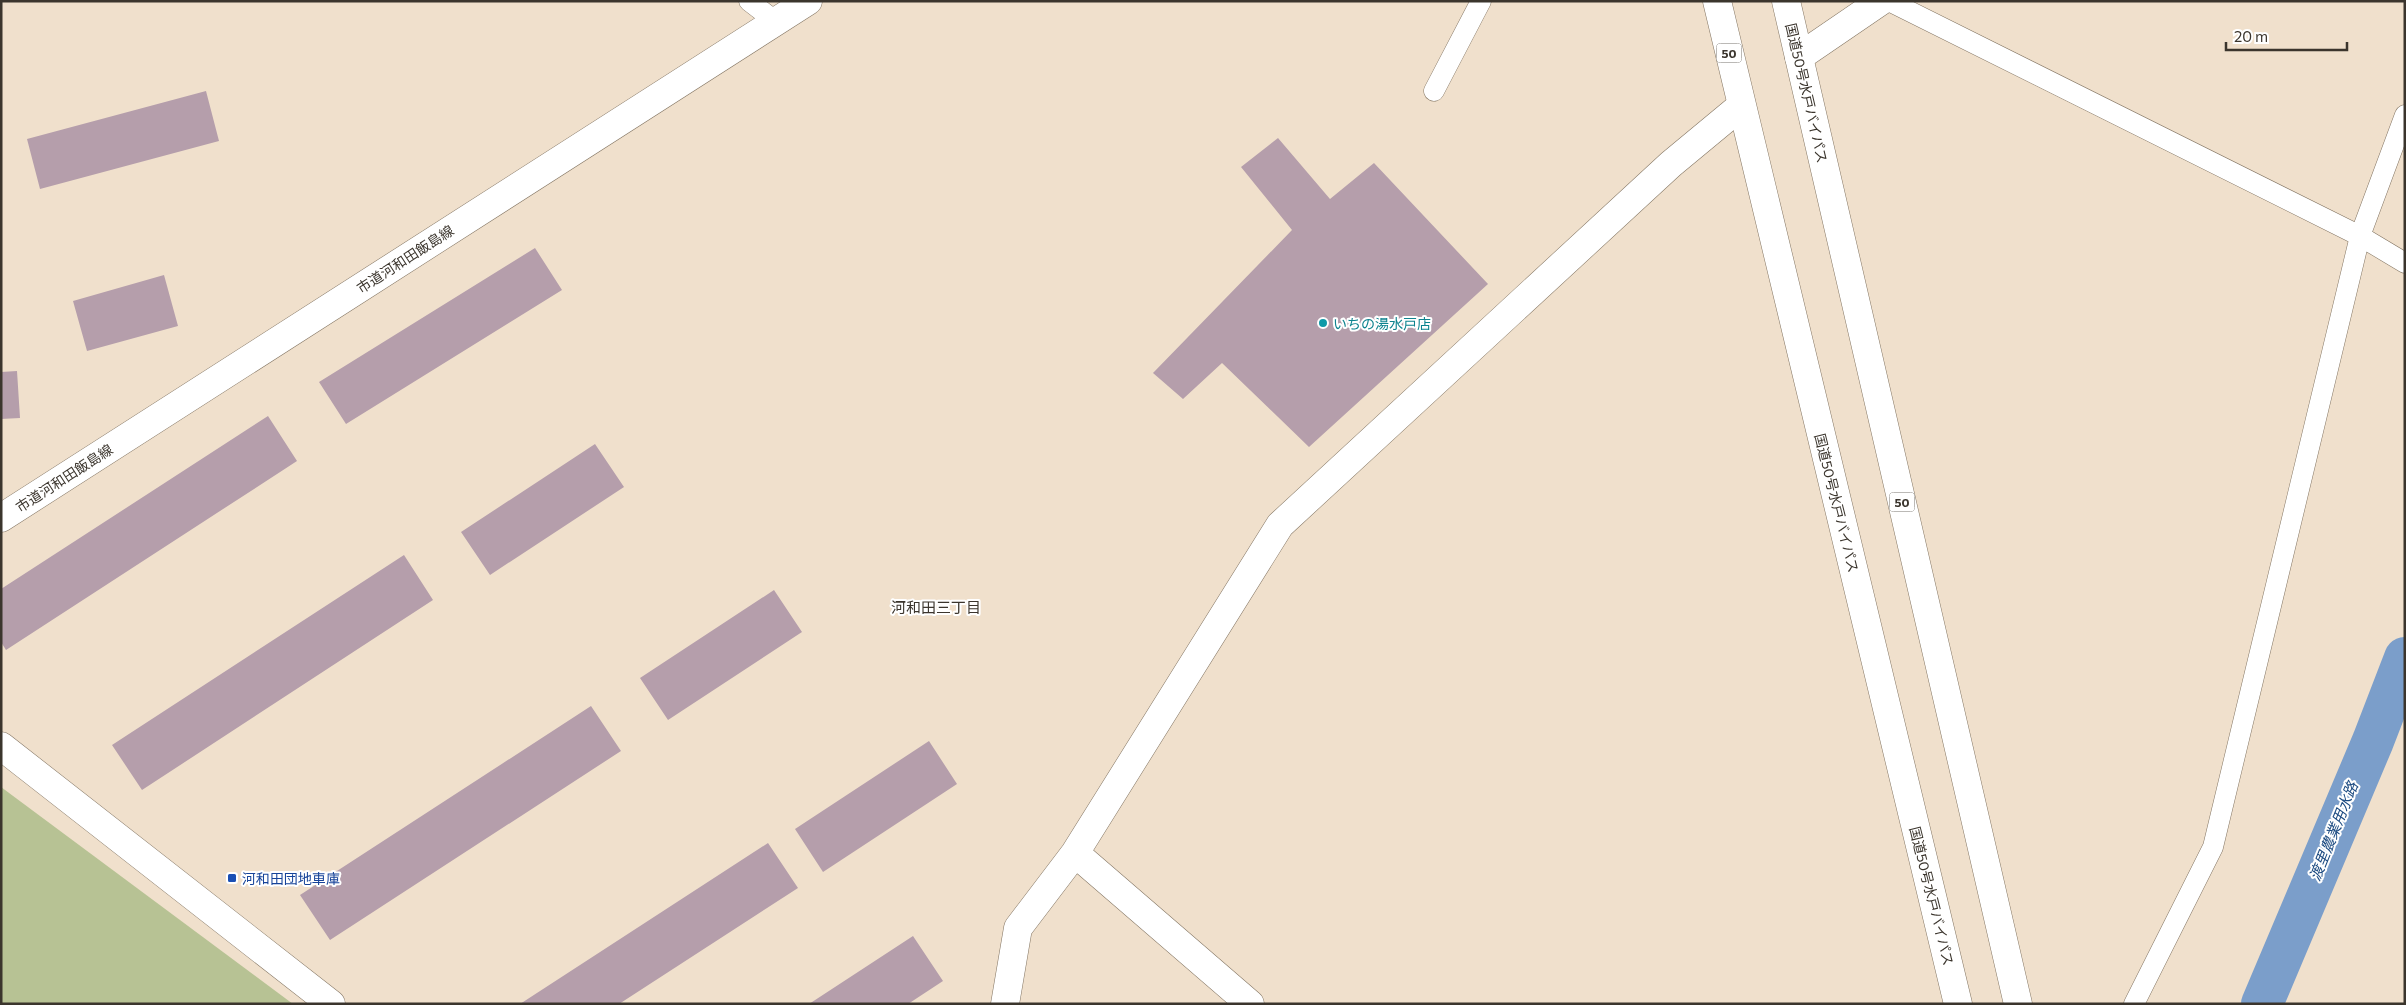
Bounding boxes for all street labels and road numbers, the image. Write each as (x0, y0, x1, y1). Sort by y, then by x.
street label: 国道50号水戸バイパス (1783, 21, 1831, 165)
road number: 50 (1716, 44, 1742, 62)
street label: 市道河和田飯島線 (353, 221, 457, 297)
street label: 国道50号水戸バイパス (1811, 432, 1863, 574)
street label: 市道河和田飯島線 (12, 440, 116, 516)
road number: 50 (1890, 492, 1914, 512)
street label: 国道50号水戸バイパス (1906, 825, 1958, 967)

